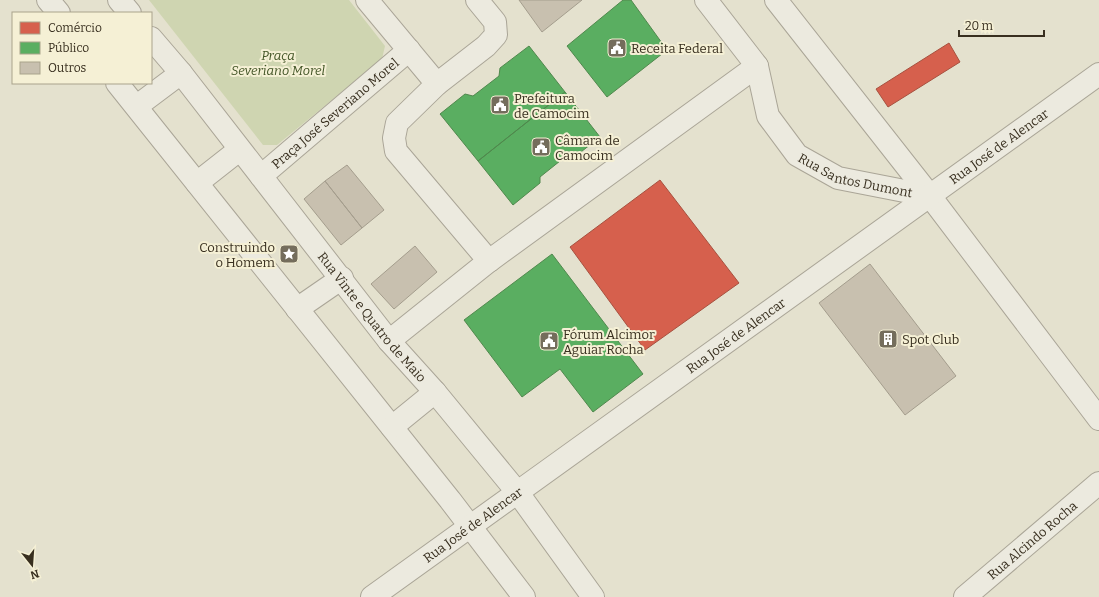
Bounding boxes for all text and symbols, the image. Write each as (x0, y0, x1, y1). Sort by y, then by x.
legend (12, 12, 152, 84)
scale bar (959, 12, 1044, 38)
text: 20 m (965, 19, 994, 33)
text: Comércio (48, 21, 102, 35)
public building icon: Receita Federal (606, 37, 628, 59)
text: Público (48, 41, 89, 55)
place label: Receita Federal (631, 41, 723, 56)
park label: Praça Severiano Morel (231, 48, 326, 78)
street label: Praça José Severiano Morel (269, 55, 402, 172)
text: Outros (48, 61, 87, 75)
place label: Prefeitura de Camocim (514, 91, 590, 121)
public building icon: Prefeitura de Camocim (489, 94, 511, 116)
street label: Rua José de Alencar (946, 106, 1052, 187)
place label: Câmara de Camocim (555, 133, 620, 163)
public building icon: Câmara de Camocim (530, 136, 552, 158)
street label: Rua Santos Dumont (796, 150, 914, 200)
place label: Construindo o Homem (199, 240, 276, 270)
place icon: Construindo o Homem (278, 243, 300, 265)
street label: Rua Vinte e Quatro de Maio (315, 249, 429, 385)
street label: Rua José de Alencar (683, 295, 789, 377)
place label: Fórum Alcimor Aguiar Rocha (563, 327, 655, 357)
building icon: Spot Club (877, 328, 899, 350)
public building icon: Fórum Alcimor Aguiar Rocha (538, 330, 560, 352)
place label: Spot Club (902, 332, 959, 347)
street label: Rua José de Alencar (420, 484, 526, 566)
street label: Rua Alcindo Rocha (985, 498, 1080, 583)
north arrow (12, 545, 52, 585)
text: N (28, 567, 41, 582)

